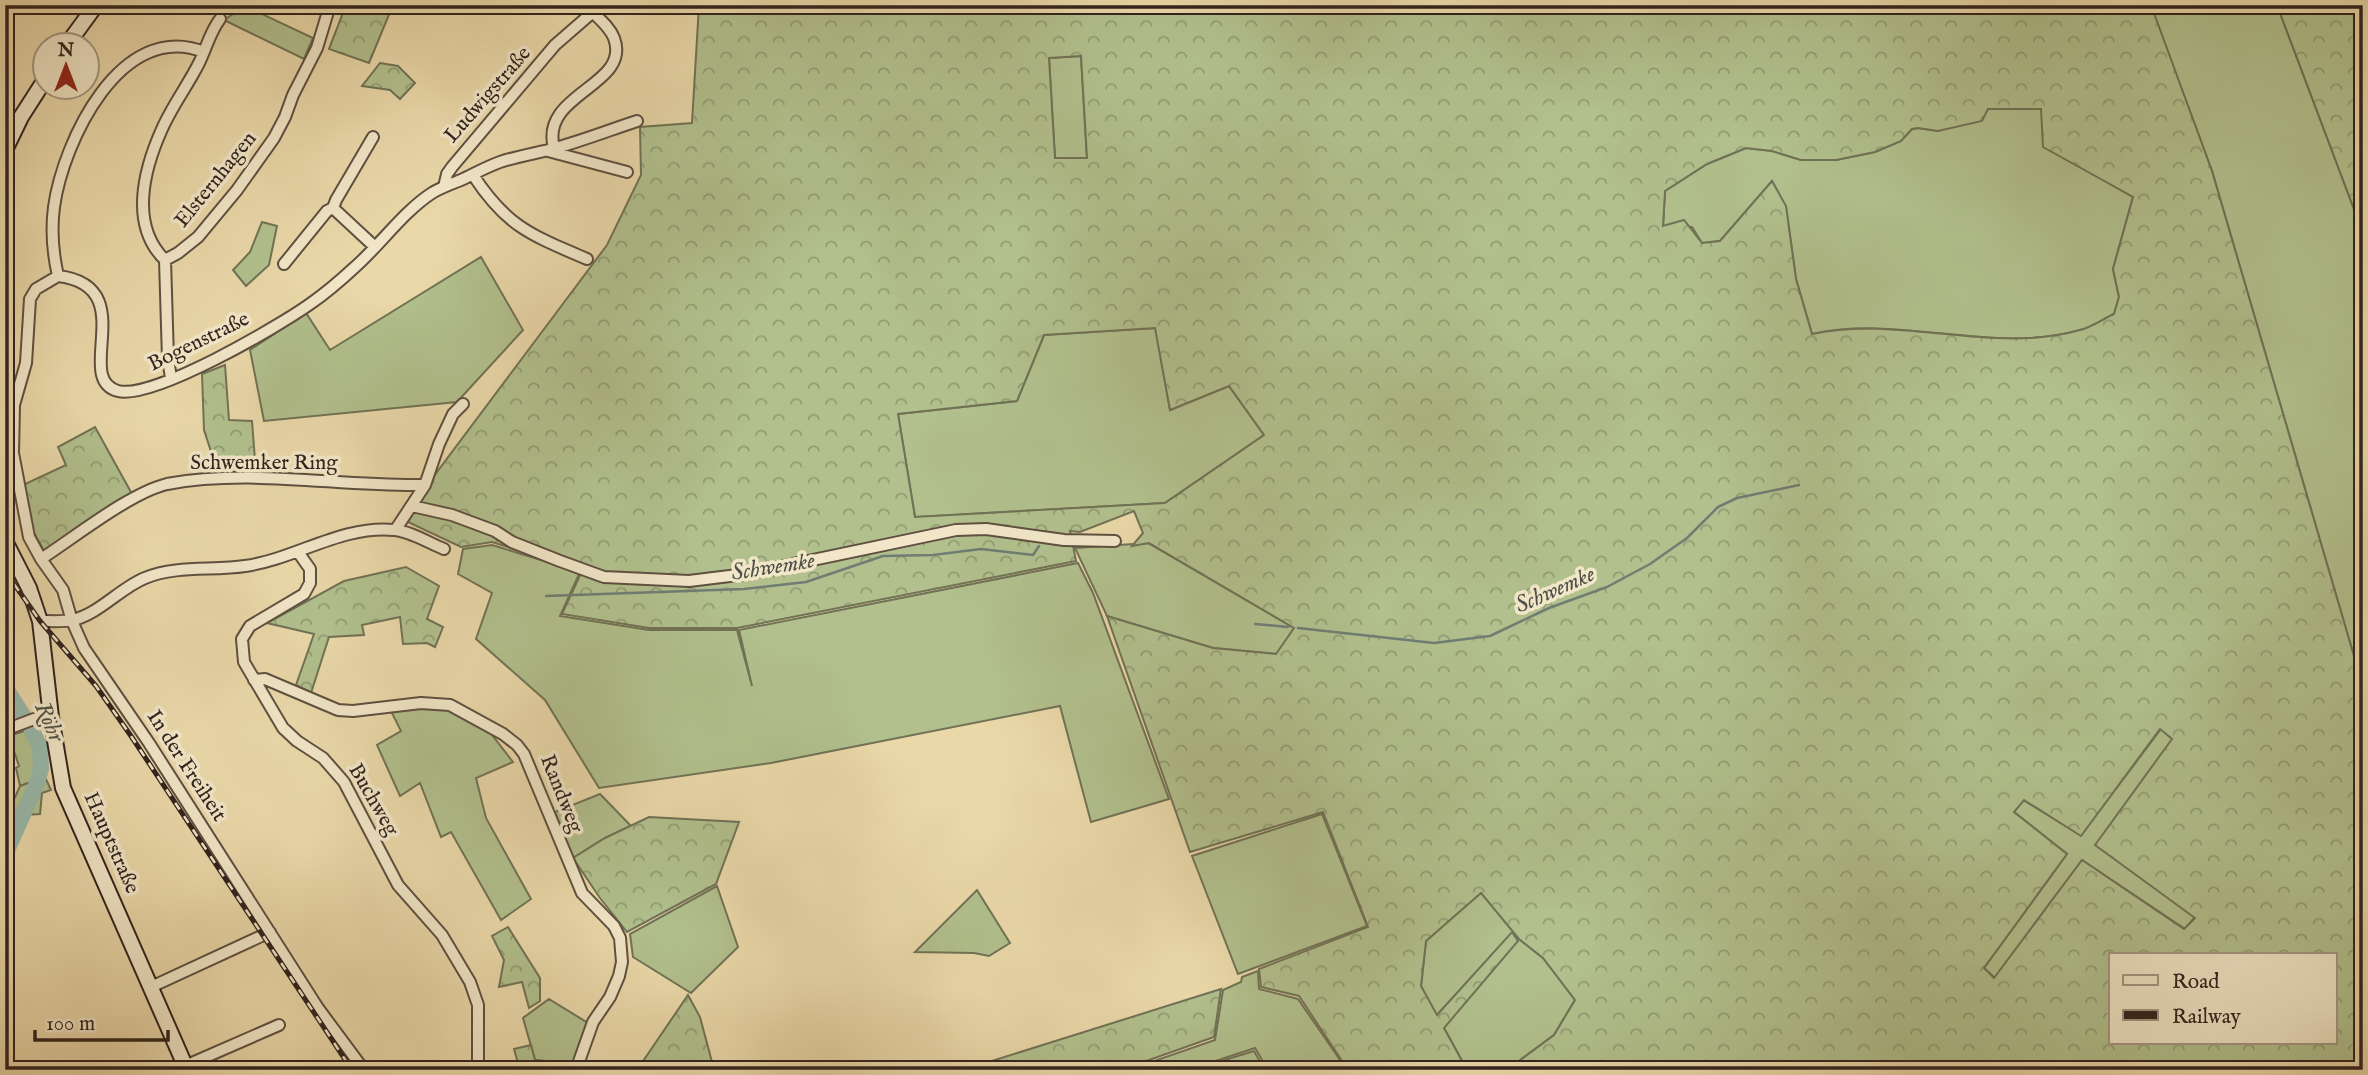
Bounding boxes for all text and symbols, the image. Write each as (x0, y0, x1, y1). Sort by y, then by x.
north arrow (32, 32, 102, 102)
text: N (57, 39, 75, 63)
street label: Ludwigstraße (439, 41, 538, 149)
street label: Elsternhagen (169, 126, 263, 234)
street label: Bogenstraße (144, 306, 254, 378)
street label: Schwemker Ring (190, 450, 338, 477)
water label: Schwemke (729, 546, 817, 588)
water label: Schwemke (1511, 559, 1600, 620)
water label: Röhr (27, 697, 71, 748)
street label: In der Freiheit (140, 705, 232, 827)
street label: Randweg (533, 751, 589, 838)
street label: Buchweg (341, 759, 405, 842)
street label: Hauptstraße (77, 788, 146, 898)
legend (2109, 953, 2336, 1044)
text: Road (2172, 969, 2220, 996)
scale bar (35, 998, 168, 1042)
text: Railway (2172, 1004, 2242, 1031)
text: 100 m (46, 1011, 95, 1038)

